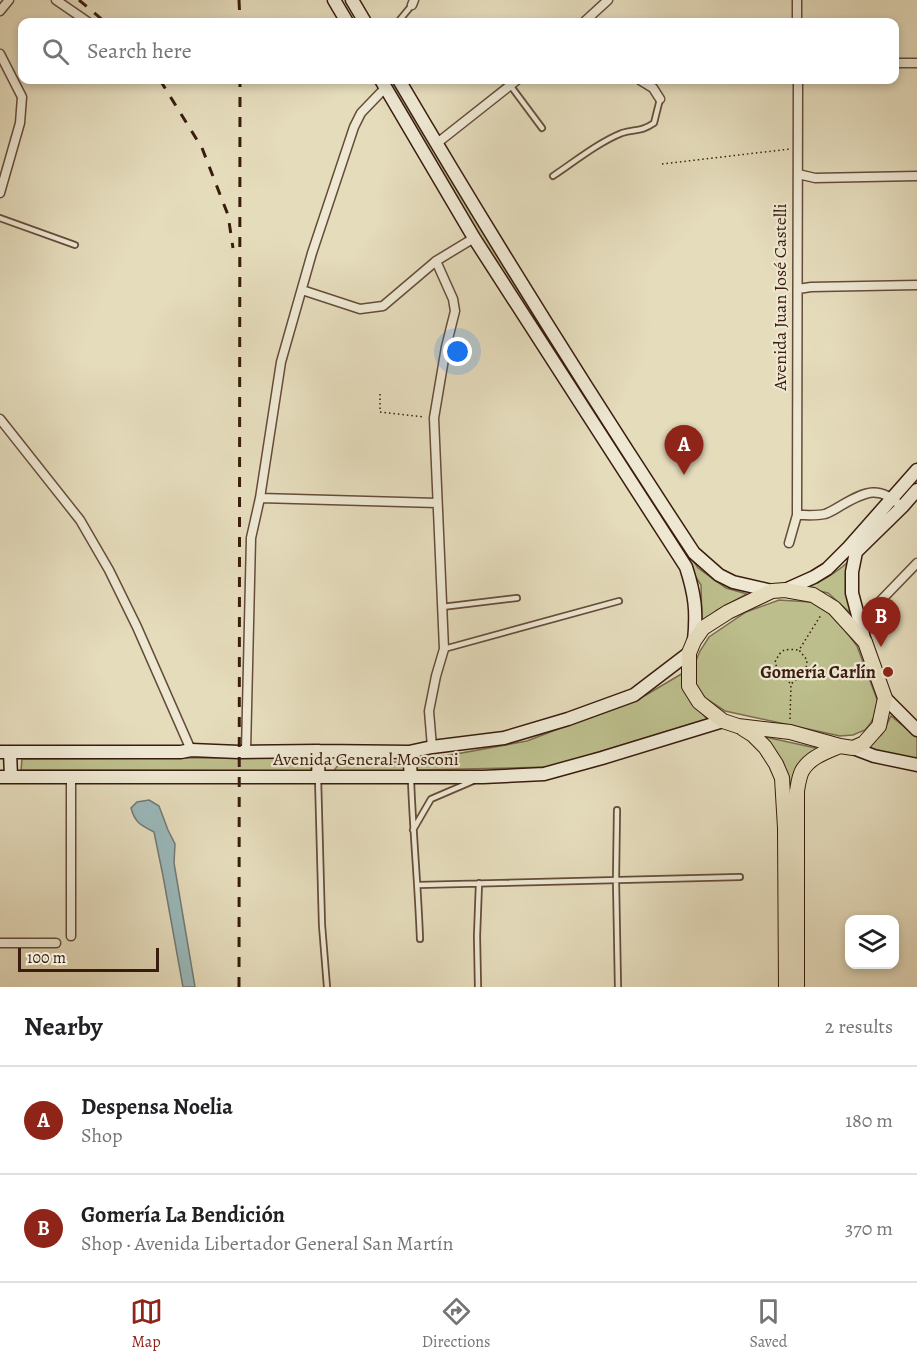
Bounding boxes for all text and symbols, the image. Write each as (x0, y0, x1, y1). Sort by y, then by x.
search box (18, 18, 899, 84)
icon: search (39, 35, 72, 68)
text: Search here (87, 36, 192, 66)
street label: Avenida Juan José Castelli (768, 203, 792, 392)
your location (443, 337, 472, 366)
pin: A (664, 426, 704, 475)
pin: B (862, 598, 900, 647)
place label: Gomería Carlín (760, 660, 876, 684)
marker: Gomería Carlín (881, 665, 895, 679)
street label: Avenida General Mosconi (272, 747, 459, 771)
map controls (845, 915, 899, 969)
button: layers (845, 915, 899, 969)
scale bar (18, 945, 159, 972)
text: 100 m (27, 947, 66, 969)
text: Nearby (24, 1009, 103, 1044)
text: 2 results (825, 1013, 893, 1040)
text: Despensa Noelia (81, 1092, 233, 1122)
text: A (37, 1107, 50, 1134)
text: 180 m (845, 1107, 893, 1134)
text: Shop (81, 1122, 123, 1149)
text: Gomería La Bendición (81, 1200, 285, 1230)
text: B (37, 1215, 50, 1242)
text: 370 m (845, 1215, 893, 1242)
text: Shop · Avenida Libertador General San Martín (81, 1230, 454, 1257)
tab: Map (130, 1295, 163, 1353)
tab: Directions (422, 1295, 490, 1353)
tab: Saved (749, 1295, 787, 1353)

